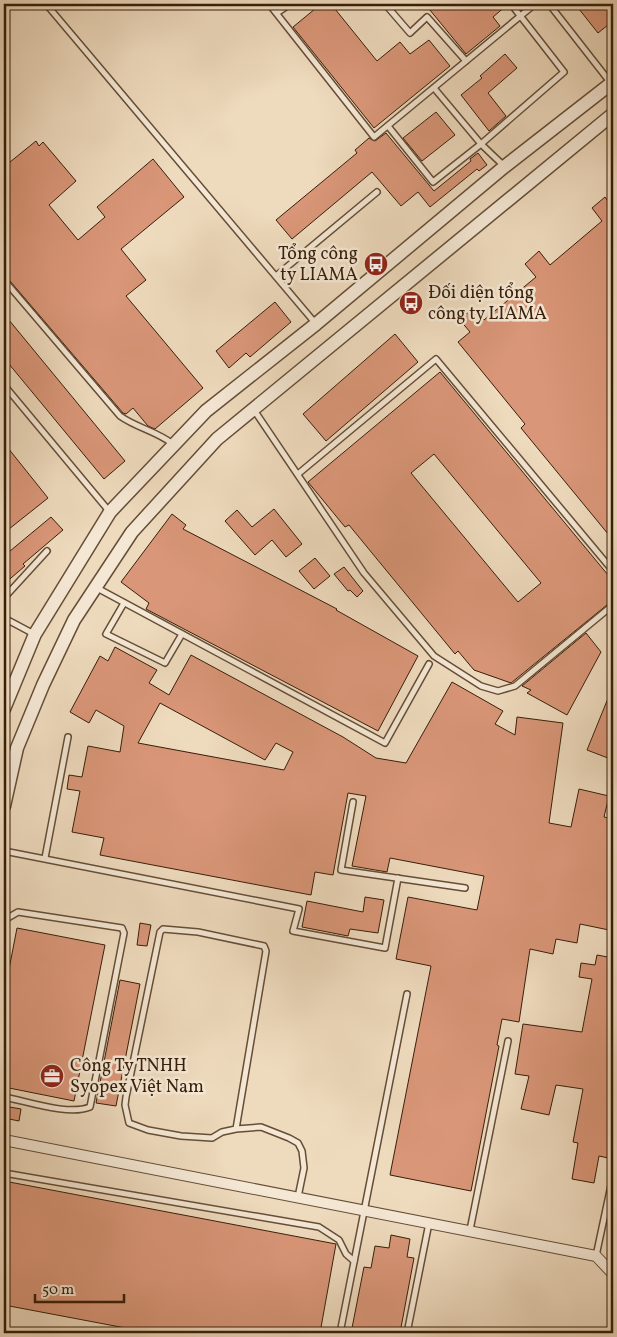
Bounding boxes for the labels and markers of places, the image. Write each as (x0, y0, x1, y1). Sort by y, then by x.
place label: Tổng công ty LIAMA (278, 242, 358, 288)
bus stop icon: Tổng công ty LIAMA (363, 251, 389, 277)
place label: Đối diện tổng công ty LIAMA (428, 281, 547, 327)
bus stop icon: Đối diện tổng công ty LIAMA (398, 290, 424, 316)
place label: Công Ty TNHH Syopex Việt Nam (70, 1054, 204, 1100)
office icon: Công Ty TNHH Syopex Việt Nam (39, 1063, 65, 1089)

